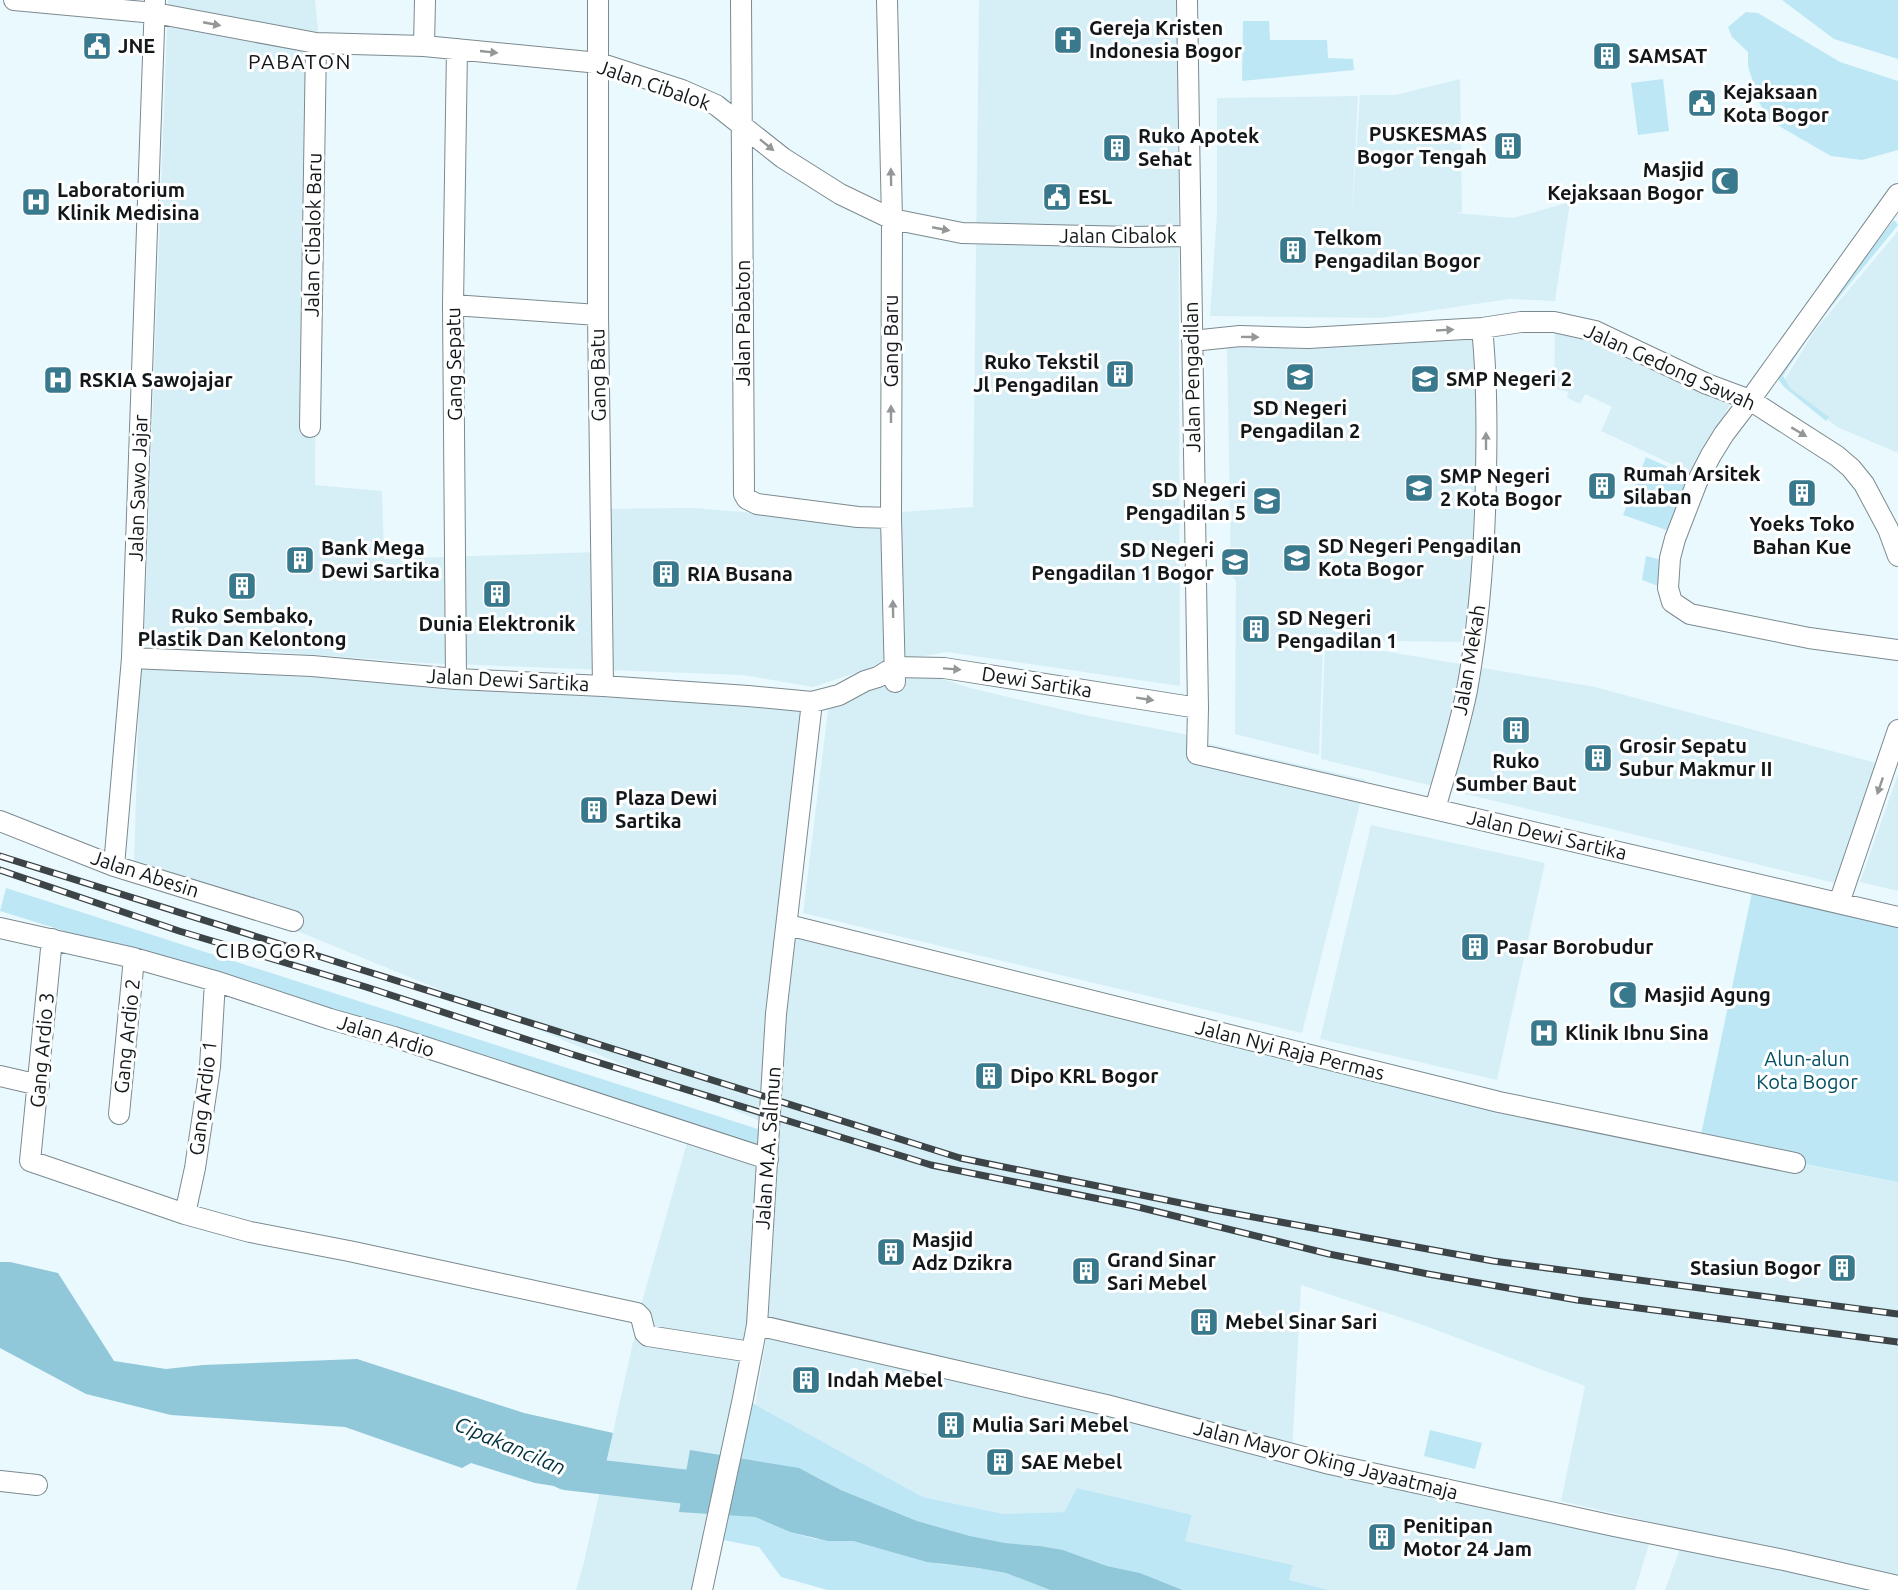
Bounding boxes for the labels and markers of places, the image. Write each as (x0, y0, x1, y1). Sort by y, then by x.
place label: Gereja Kristen Indonesia Bogor (1089, 16, 1243, 62)
church icon: Gereja Kristen Indonesia Bogor (1052, 24, 1084, 56)
public building icon: JNE (81, 30, 113, 62)
place label: JNE (118, 34, 155, 57)
building icon: SAMSAT (1591, 40, 1623, 72)
place label: SAMSAT (1628, 44, 1707, 67)
place label: Kejaksaan Kota Bogor (1723, 80, 1830, 126)
public building icon: Kejaksaan Kota Bogor (1686, 87, 1718, 119)
place label: PUSKESMAS Bogor Tengah (1357, 122, 1487, 168)
place label: Ruko Apotek Sehat (1138, 124, 1259, 170)
building icon: PUSKESMAS Bogor Tengah (1492, 130, 1524, 162)
building icon: Ruko Apotek Sehat (1101, 132, 1133, 164)
place label: Masjid Kejaksaan Bogor (1547, 158, 1705, 204)
mosque icon: Masjid Kejaksaan Bogor (1709, 165, 1741, 197)
place label: Laboratorium Klinik Medisina (57, 178, 200, 224)
public building icon: ESL (1041, 181, 1073, 213)
place label: ESL (1078, 185, 1112, 208)
hospital icon: Laboratorium Klinik Medisina (20, 186, 52, 218)
place label: Telkom Pengadilan Bogor (1314, 226, 1481, 272)
building icon: Telkom Pengadilan Bogor (1277, 234, 1309, 266)
place label: Ruko Tekstil Jl Pengadilan (973, 350, 1099, 396)
building icon: Ruko Tekstil Jl Pengadilan (1104, 358, 1136, 390)
school or university icon: SD Negeri Pengadilan 2 (1284, 361, 1316, 393)
school or university icon: SMP Negeri 2 (1409, 363, 1441, 395)
hospital icon: RSKIA Sawojajar (42, 364, 74, 396)
place label: SMP Negeri 2 (1446, 367, 1572, 390)
place label: RSKIA Sawojajar (79, 368, 234, 391)
place label: SD Negeri Pengadilan 2 (1240, 396, 1360, 442)
place label: Rumah Arsitek Silaban (1623, 462, 1761, 508)
place label: SMP Negeri 2 Kota Bogor (1440, 464, 1563, 510)
building icon: Rumah Arsitek Silaban (1586, 470, 1618, 502)
school or university icon: SMP Negeri 2 Kota Bogor (1403, 472, 1435, 504)
building icon: Yoeks Toko Bahan Kue (1786, 477, 1818, 509)
place label: SD Negeri Pengadilan 5 (1125, 478, 1246, 524)
school or university icon: SD Negeri Pengadilan 5 (1251, 485, 1283, 517)
place label: Yoeks Toko Bahan Kue (1749, 512, 1855, 558)
place label: SD Negeri Pengadilan Kota Bogor (1318, 534, 1522, 580)
place label: Bank Mega Dewi Sartika (321, 536, 440, 582)
place label: SD Negeri Pengadilan 1 Bogor (1031, 538, 1215, 584)
school or university icon: SD Negeri Pengadilan Kota Bogor (1281, 542, 1313, 574)
building icon: Bank Mega Dewi Sartika (284, 544, 316, 576)
school or university icon: SD Negeri Pengadilan 1 Bogor (1219, 546, 1251, 578)
building icon: RIA Busana (650, 558, 682, 590)
place label: RIA Busana (687, 562, 793, 585)
building icon: Ruko Sembako, Plastik Dan Kelontong (226, 570, 258, 602)
building icon: Dunia Elektronik (481, 578, 513, 610)
place label: Ruko Sembako, Plastik Dan Kelontong (137, 604, 347, 650)
place label: SD Negeri Pengadilan 1 (1277, 606, 1398, 652)
place label: Dunia Elektronik (419, 612, 575, 635)
building icon: SD Negeri Pengadilan 1 (1240, 613, 1272, 645)
building icon: Ruko Sumber Baut (1500, 714, 1532, 746)
place label: Grosir Sepatu Subur Makmur II (1619, 734, 1773, 780)
building icon: Grosir Sepatu Subur Makmur II (1582, 742, 1614, 774)
place label: Ruko Sumber Baut (1455, 749, 1577, 795)
place label: Plaza Dewi Sartika (615, 786, 717, 832)
building icon: Plaza Dewi Sartika (578, 794, 610, 826)
building icon: Pasar Borobudur (1459, 931, 1491, 963)
place label: Pasar Borobudur (1496, 935, 1654, 958)
mosque icon: Masjid Agung (1607, 979, 1639, 1011)
place label: Masjid Agung (1644, 983, 1771, 1006)
hospital icon: Klinik Ibnu Sina (1528, 1017, 1560, 1049)
place label: Klinik Ibnu Sina (1565, 1021, 1709, 1044)
building icon: Dipo KRL Bogor (973, 1060, 1005, 1092)
place label: Dipo KRL Bogor (1010, 1064, 1159, 1087)
place label: Masjid Adz Dzikra (912, 1228, 1013, 1274)
building icon: Masjid Adz Dzikra (875, 1236, 907, 1268)
place label: Grand Sinar Sari Mebel (1107, 1248, 1217, 1294)
building icon: Stasiun Bogor (1826, 1252, 1858, 1284)
building icon: Grand Sinar Sari Mebel (1070, 1255, 1102, 1287)
place label: Stasiun Bogor (1690, 1256, 1822, 1279)
building icon: Mebel Sinar Sari (1188, 1306, 1220, 1338)
place label: Mebel Sinar Sari (1225, 1310, 1377, 1333)
building icon: Indah Mebel (790, 1364, 822, 1396)
place label: Indah Mebel (827, 1368, 943, 1391)
building icon: Mulia Sari Mebel (935, 1409, 967, 1441)
place label: Mulia Sari Mebel (972, 1413, 1129, 1436)
building icon: SAE Mebel (984, 1446, 1016, 1478)
place label: SAE Mebel (1021, 1450, 1122, 1473)
place label: Penitipan Motor 24 Jam (1403, 1514, 1532, 1560)
building icon: Penitipan Motor 24 Jam (1366, 1521, 1398, 1553)

